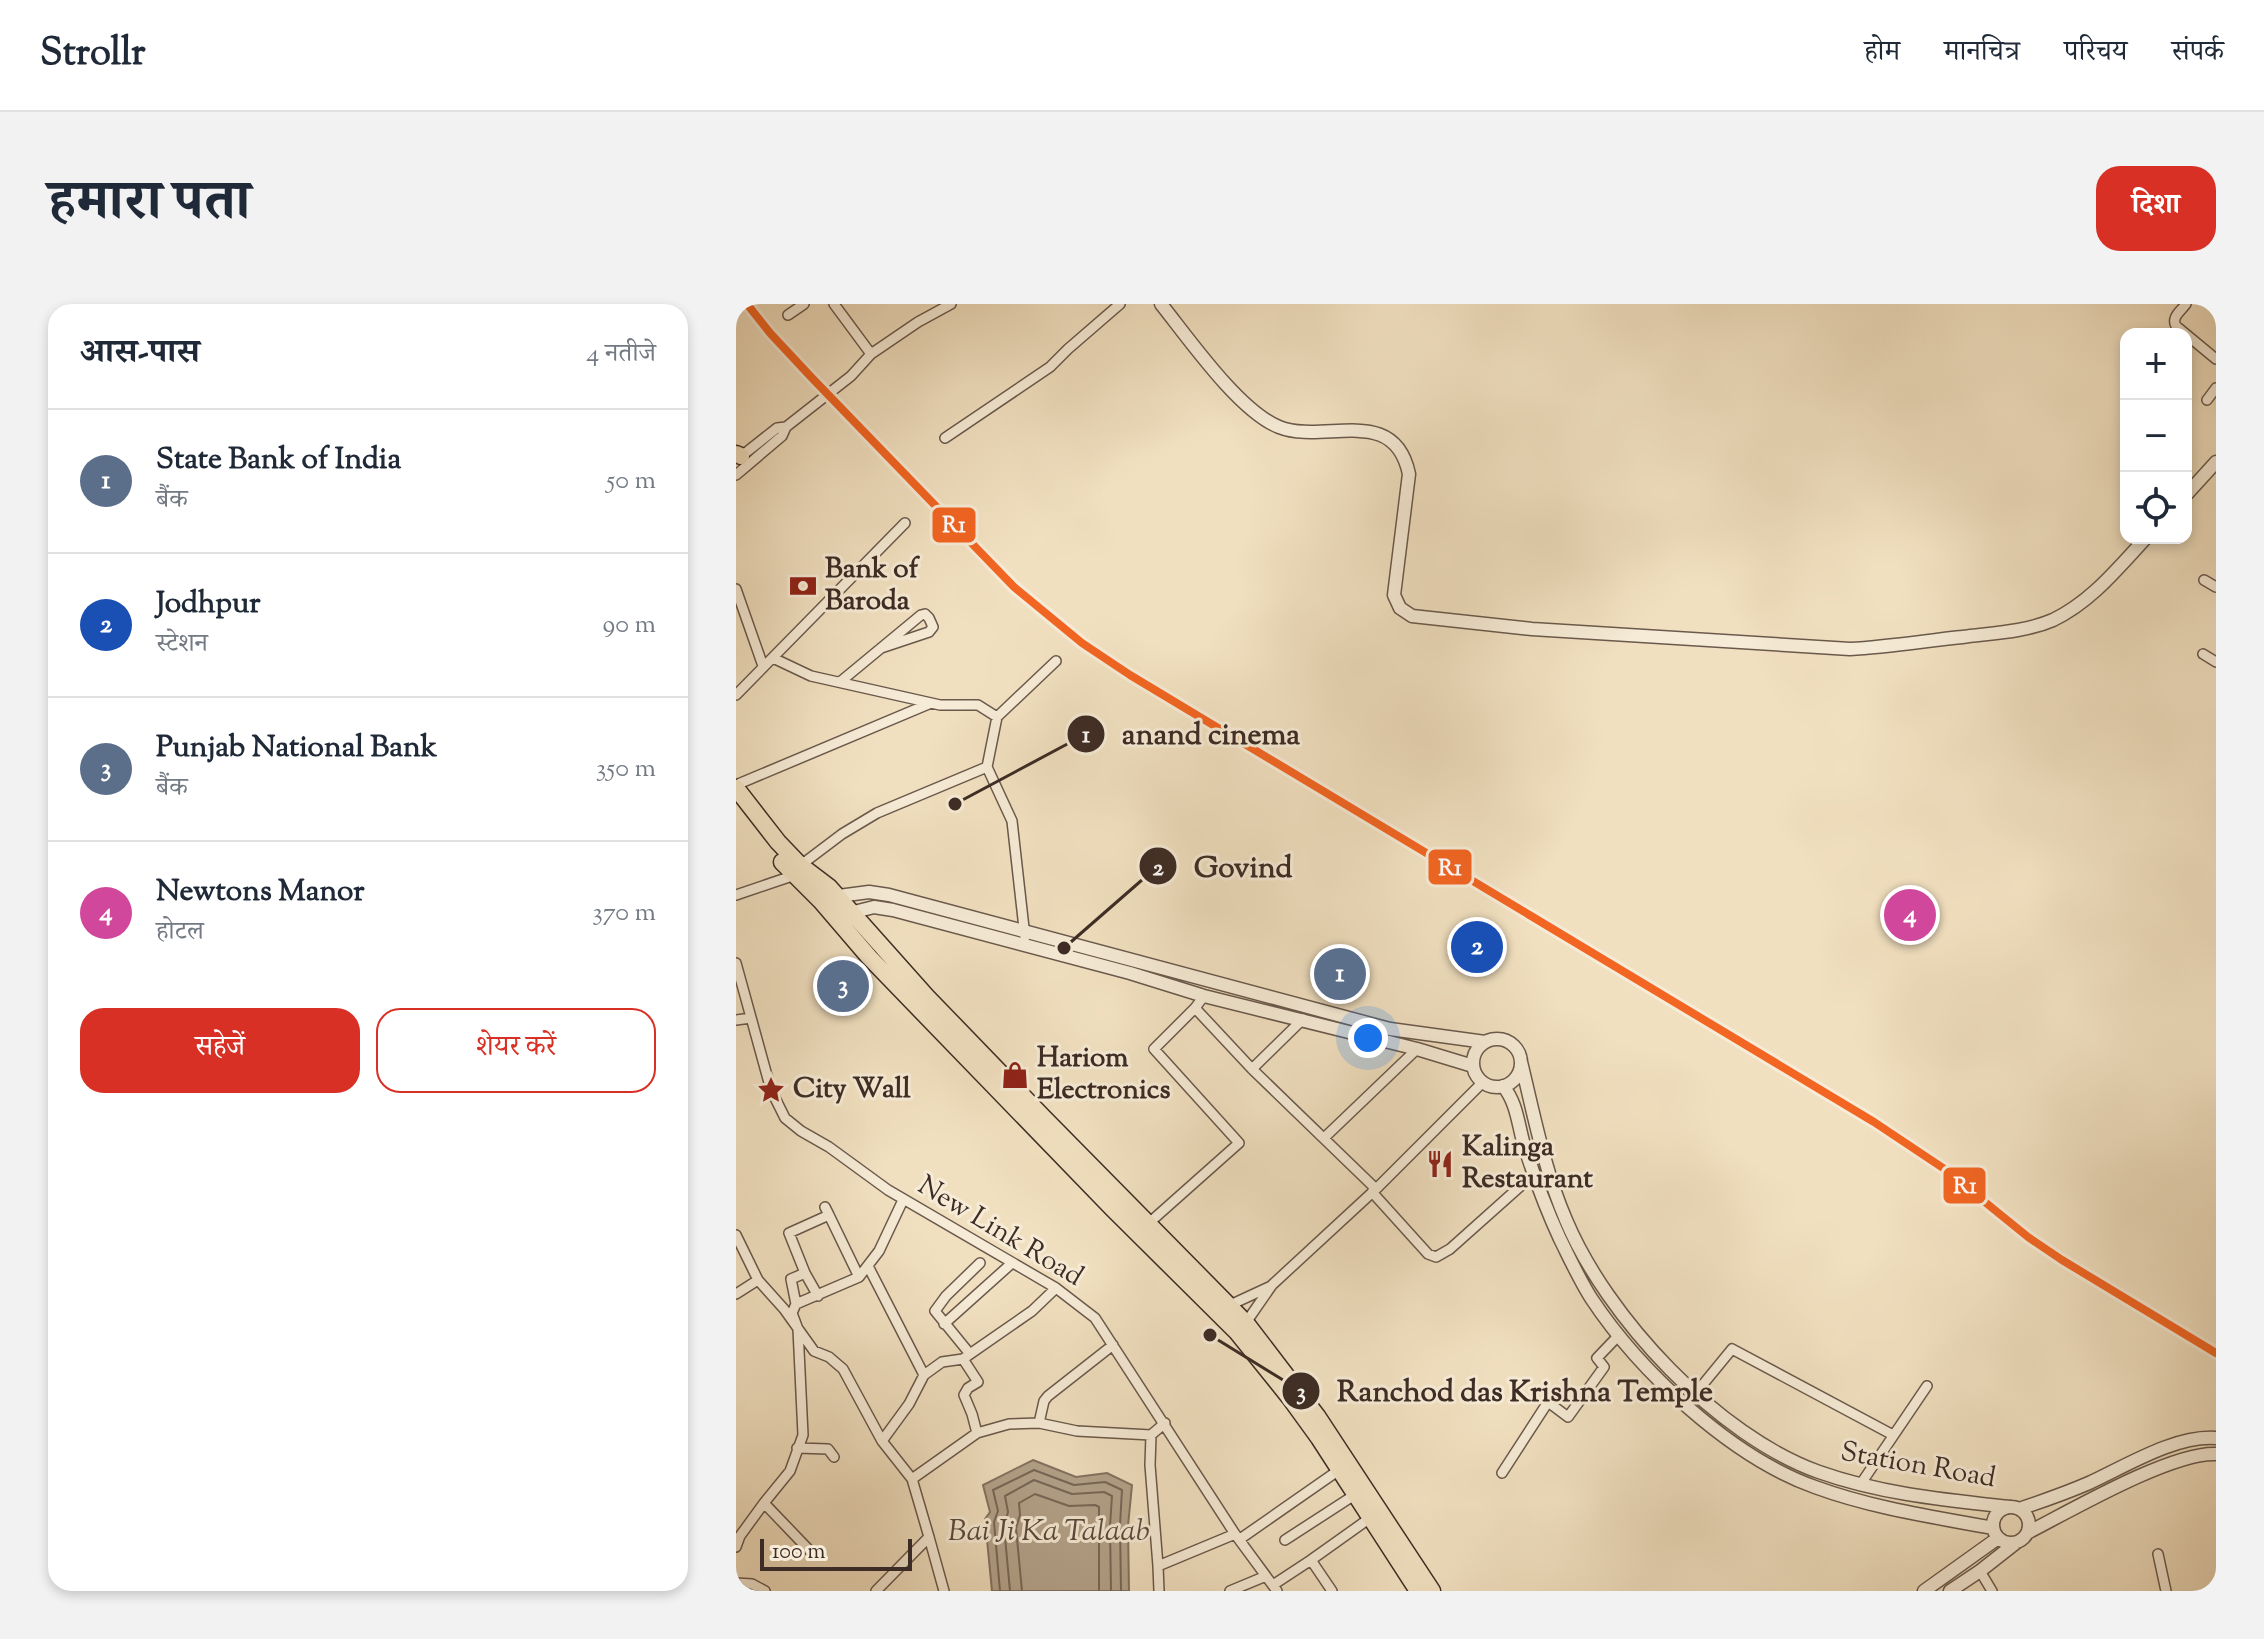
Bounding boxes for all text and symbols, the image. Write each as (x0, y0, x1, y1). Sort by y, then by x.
text: Strollr (40, 28, 146, 82)
text: होम (1864, 33, 1900, 73)
text: मानचित्र (1944, 33, 2020, 73)
text: परिचय (2064, 33, 2127, 73)
text: संपर्क (2171, 33, 2224, 73)
text: हमारा पता (48, 164, 251, 245)
button: दिशा (2096, 166, 2216, 251)
map controls (2120, 328, 2192, 544)
button: + (2120, 328, 2192, 400)
text: आस-पास (80, 329, 200, 378)
text: 4 नतीजे (586, 336, 656, 373)
button: − (2120, 400, 2192, 472)
text: State Bank of India (156, 439, 401, 482)
text: 1 (102, 463, 110, 500)
text: 50 m (606, 463, 656, 500)
button: locate (2120, 472, 2192, 544)
text: बैंक (156, 482, 188, 519)
line badge: R1 (931, 506, 977, 544)
text: R1 (942, 511, 966, 543)
place label: Bank of Baroda (825, 550, 921, 622)
bank icon: Bank of Baroda (788, 571, 818, 601)
text: Jodhpur (156, 583, 261, 626)
text: 2 (100, 607, 112, 644)
text: 90 m (603, 607, 656, 644)
text: स्टेशन (156, 626, 208, 663)
callout: anand cinema (1066, 707, 1317, 761)
text: anand cinema (1122, 715, 1300, 758)
text: 1 (1082, 719, 1091, 753)
text: Punjab National Bank (156, 727, 437, 770)
text: 3 (101, 751, 111, 788)
text: 350 m (596, 751, 656, 788)
text: बैंक (156, 770, 188, 807)
callout: Govind (1138, 839, 1309, 893)
text: Govind (1194, 848, 1292, 891)
line badge: R1 (1427, 848, 1473, 886)
text: 2 (1152, 852, 1164, 886)
text: R1 (1438, 854, 1462, 886)
text: Newtons Manor (156, 871, 365, 914)
pin: 4 (1884, 885, 1936, 945)
text: 4 (99, 895, 113, 932)
text: 370 m (592, 895, 656, 932)
text: होटल (156, 914, 204, 951)
pin: 2 (1451, 917, 1503, 977)
pin: 1 (1314, 944, 1366, 1004)
pin: 3 (817, 956, 869, 1016)
button: सहेजें (80, 1008, 360, 1093)
button: शेयर करें (376, 1008, 656, 1093)
your location (1348, 1018, 1388, 1058)
place label: Hariom Electronics (1037, 1039, 1170, 1111)
shop icon: Hariom Electronics (1000, 1060, 1030, 1090)
place label: City Wall (793, 1070, 911, 1110)
place icon: City Wall (756, 1075, 786, 1105)
place label: Kalinga Restaurant (1462, 1128, 1593, 1200)
restaurant icon: Kalinga Restaurant (1425, 1149, 1455, 1179)
line badge: R1 (1942, 1166, 1987, 1205)
street label: New Link Road (910, 1167, 1091, 1297)
text: R1 (1953, 1172, 1977, 1204)
callout: Ranchod das Krishna Temple (1281, 1364, 1729, 1418)
text: Ranchod das Krishna Temple (1337, 1372, 1713, 1415)
text: 3 (1296, 1376, 1306, 1410)
street label: Station Road (1837, 1433, 1999, 1499)
water label: Bai Ji Ka Talaab (948, 1511, 1150, 1554)
scale bar (760, 1535, 912, 1571)
text: 100 m (772, 1537, 825, 1569)

